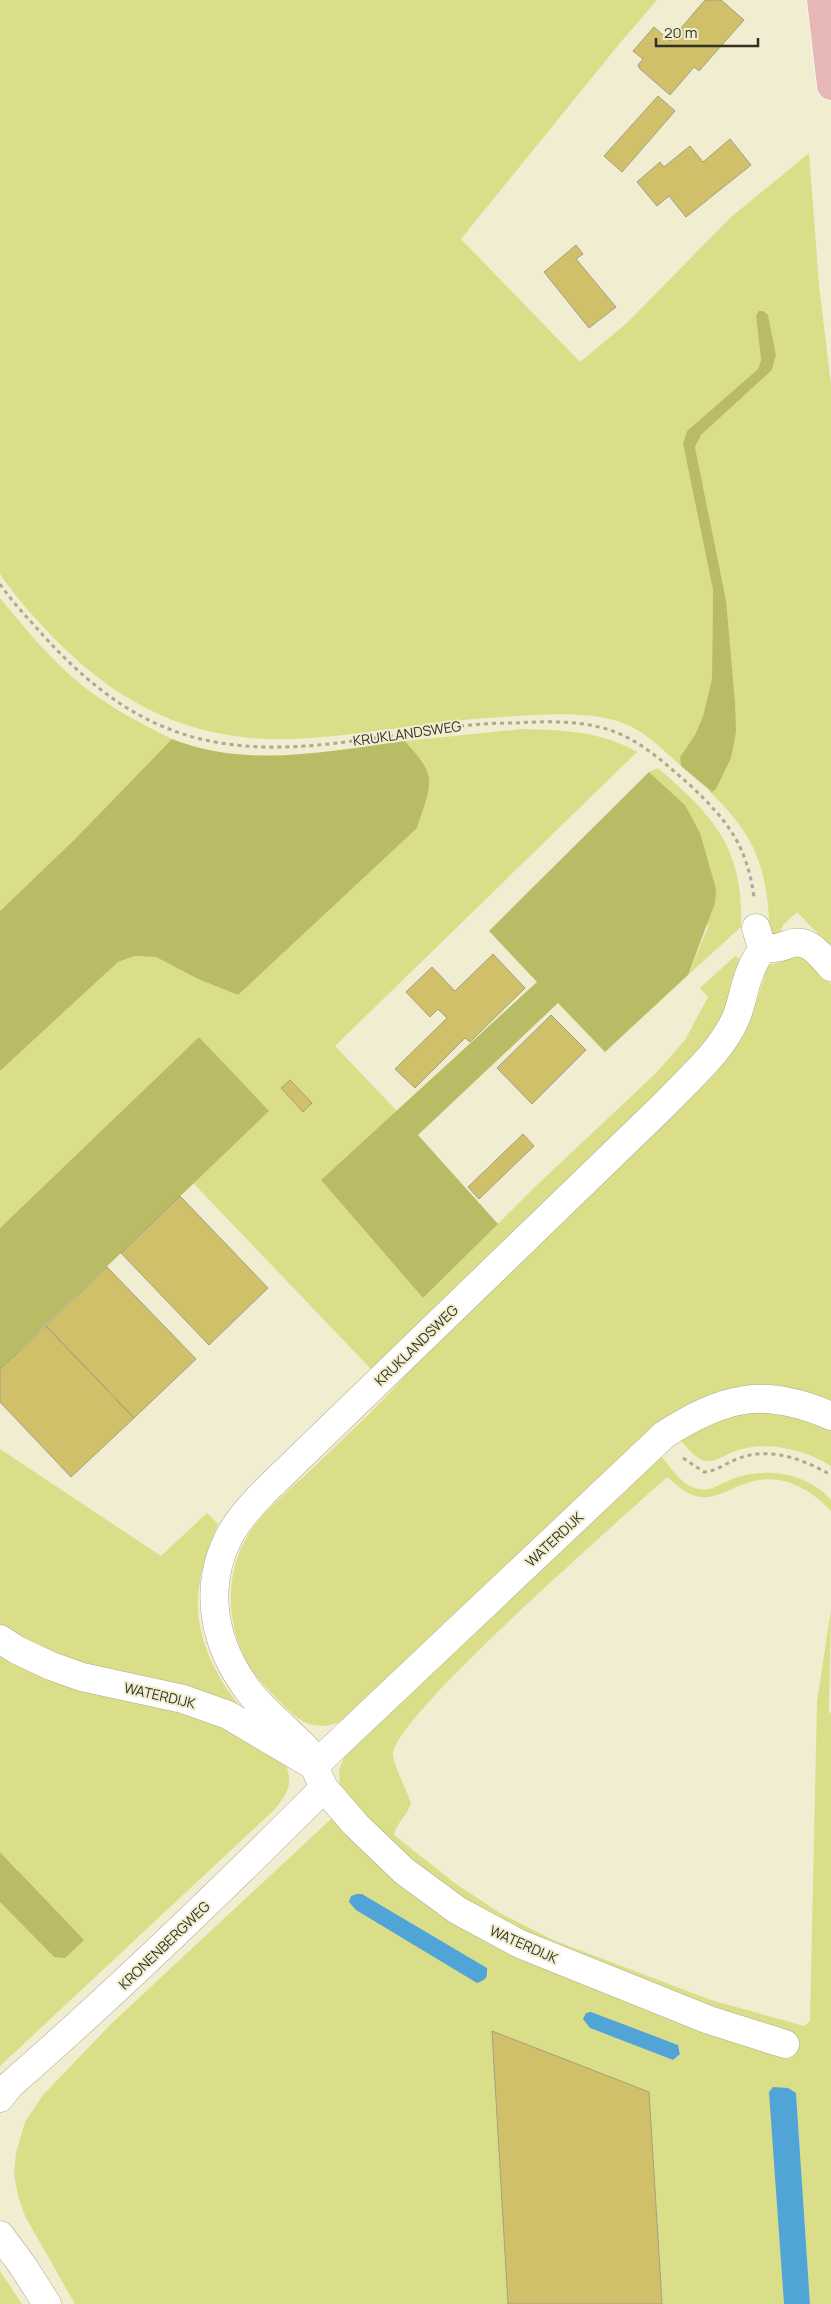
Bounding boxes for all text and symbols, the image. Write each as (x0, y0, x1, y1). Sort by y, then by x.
scale bar (656, 15, 758, 47)
text: 20 m (664, 22, 697, 43)
street label: KRUKLANDSWEG (352, 716, 462, 750)
street label: KRUKLANDSWEG (370, 1300, 462, 1390)
street label: WATERDIJK (521, 1507, 588, 1571)
street label: WATERDIJK (122, 1678, 198, 1713)
street label: KRONENBERGWEG (114, 1896, 214, 1993)
street label: WATERDIJK (487, 1921, 562, 1968)

